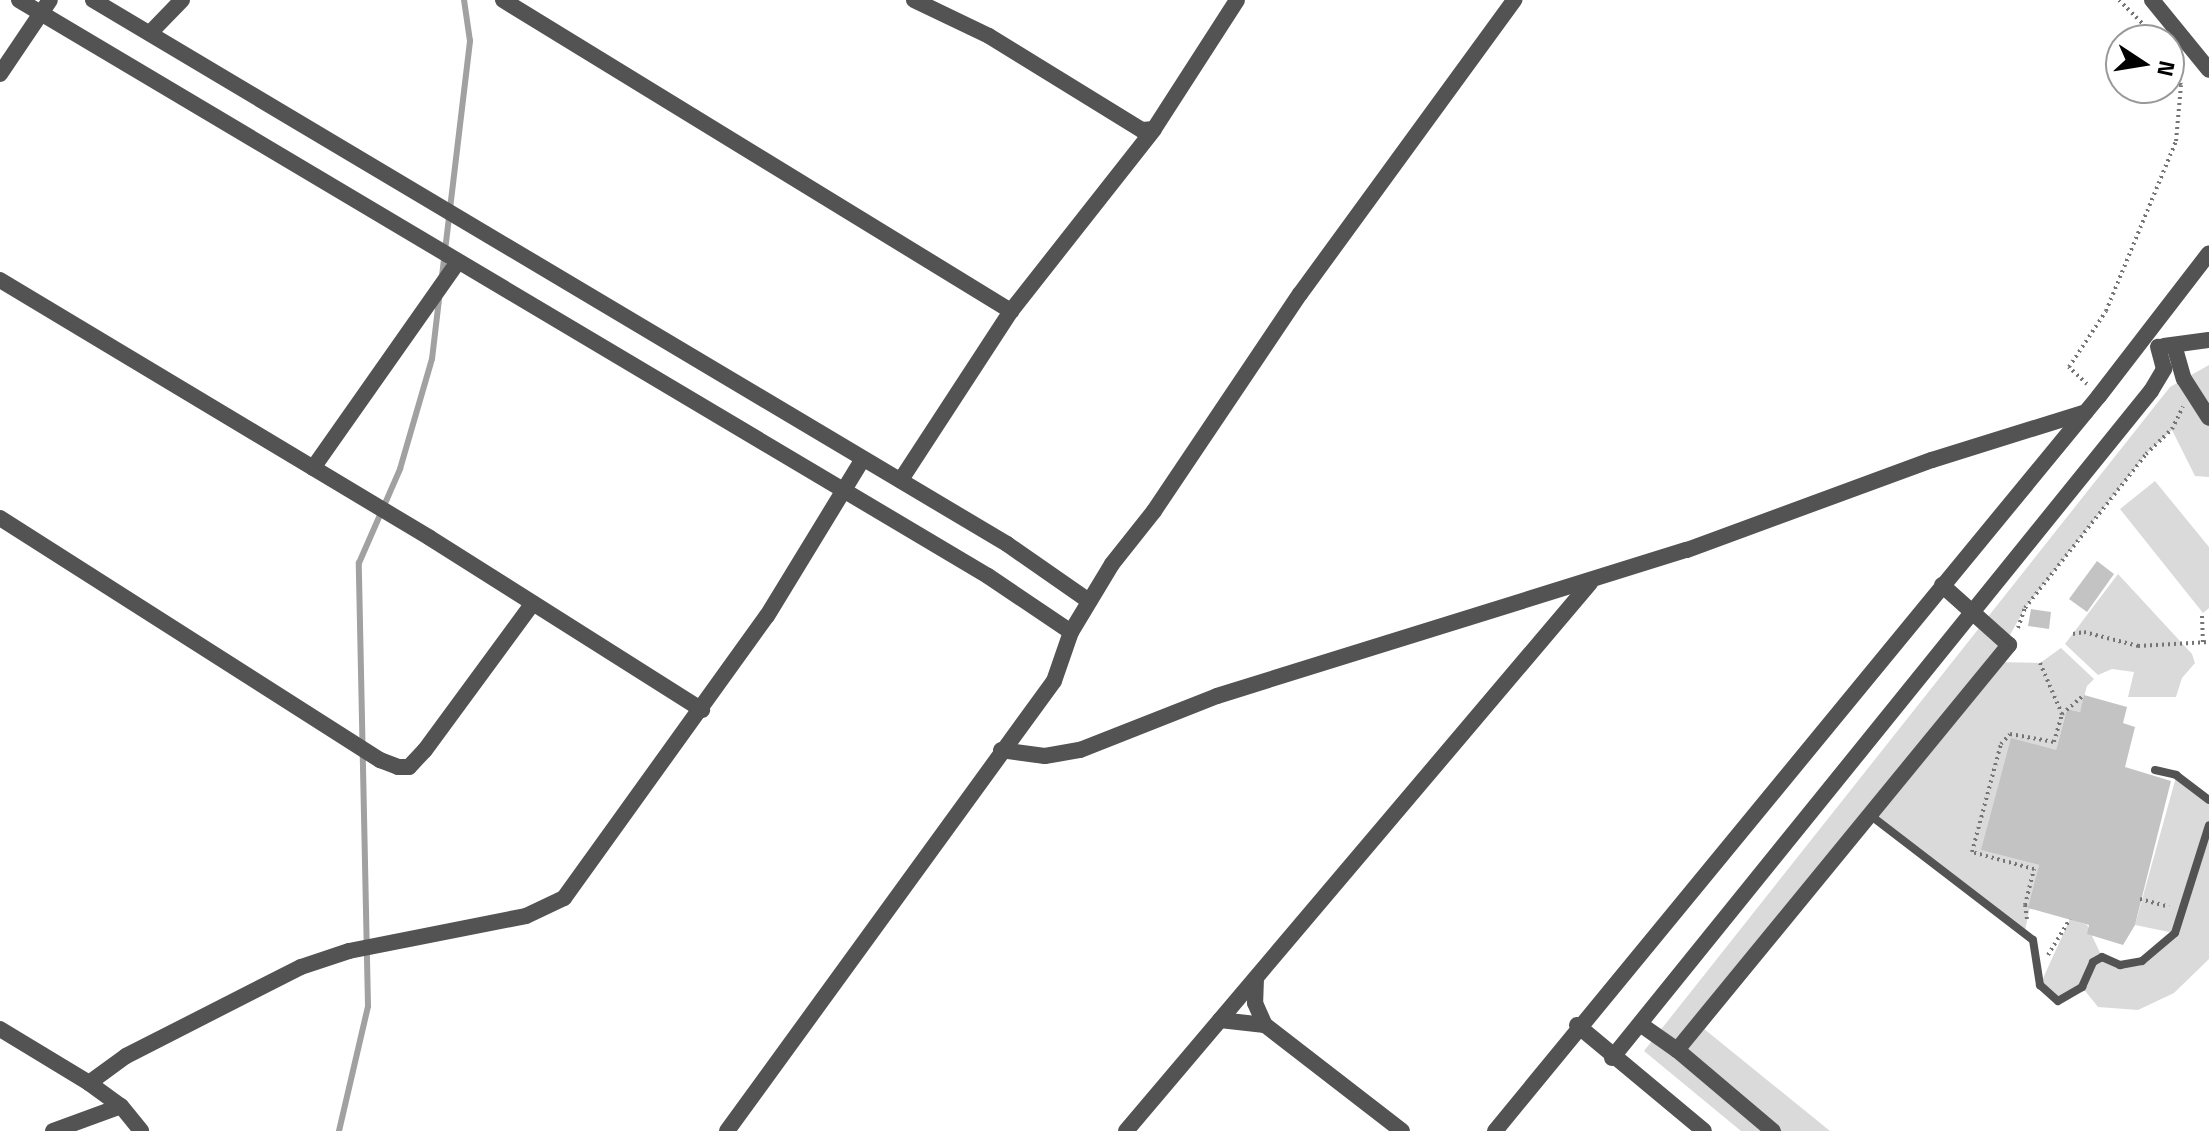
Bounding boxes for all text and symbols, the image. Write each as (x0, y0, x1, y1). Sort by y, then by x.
north arrow (2105, 24, 2185, 104)
text: N (2148, 58, 2185, 80)

